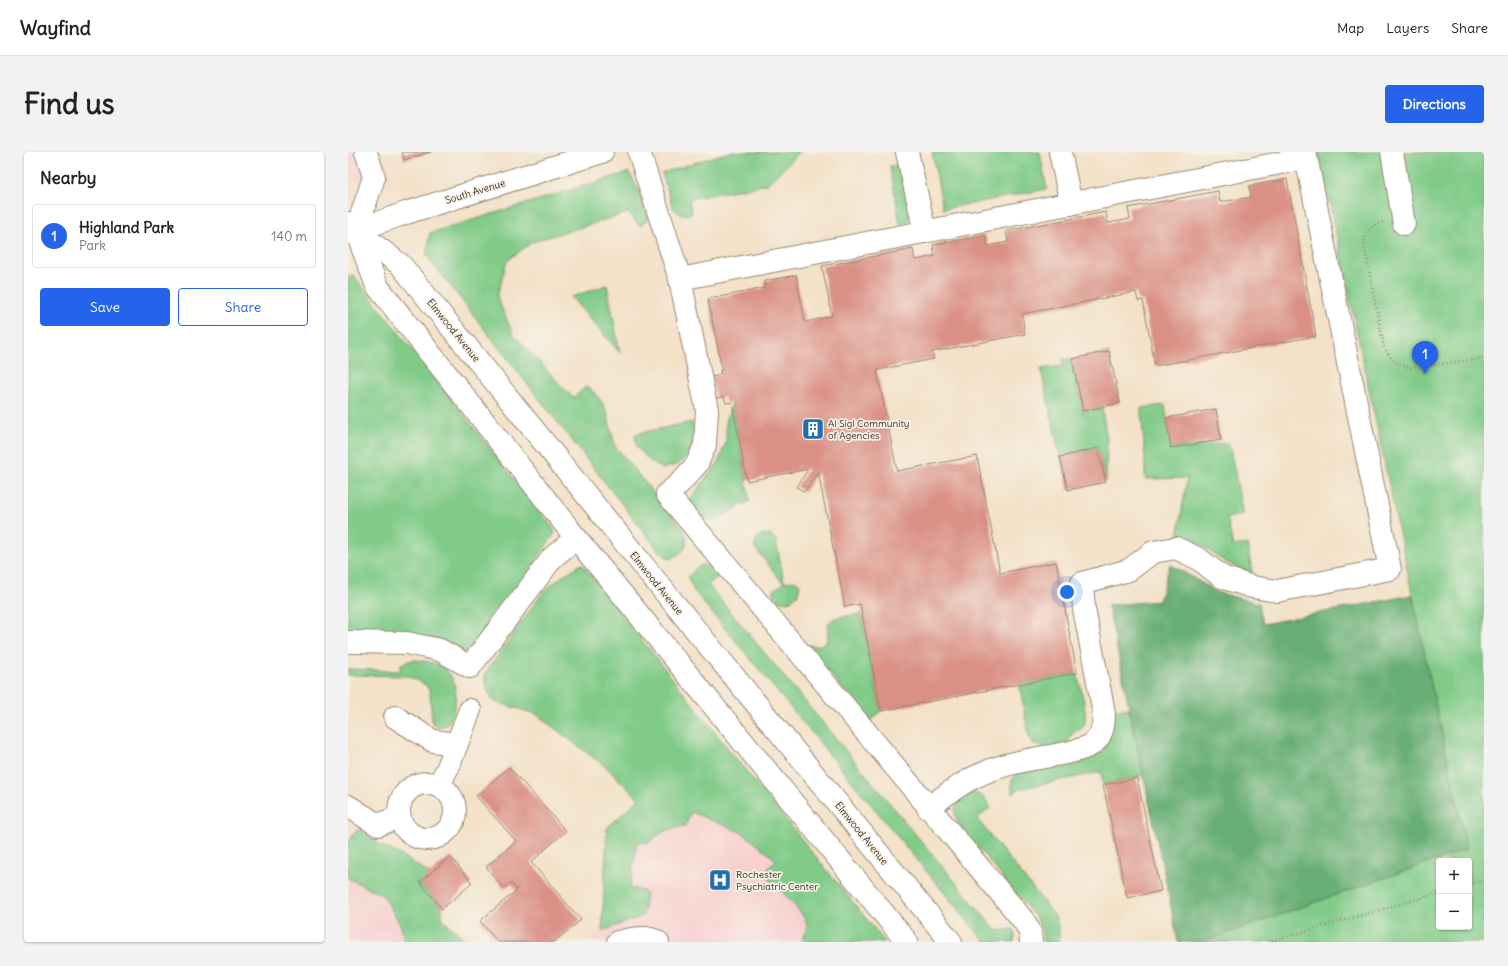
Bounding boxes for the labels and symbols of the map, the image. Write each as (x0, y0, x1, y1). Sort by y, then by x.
street label: South Avenue (444, 176, 507, 207)
street label: Elmwood Avenue (424, 296, 483, 365)
pin: 1 (1412, 341, 1438, 374)
building icon: Al Sigl Community of Agencies (800, 416, 826, 442)
place label: Al Sigl Community of Agencies (828, 417, 910, 442)
street label: Elmwood Avenue (627, 549, 686, 618)
your location (1057, 582, 1077, 602)
street label: Elmwood Avenue (832, 799, 891, 868)
hospital icon: Rochester Psychiatric Center (707, 867, 733, 893)
place label: Rochester Psychiatric Center (736, 868, 818, 893)

